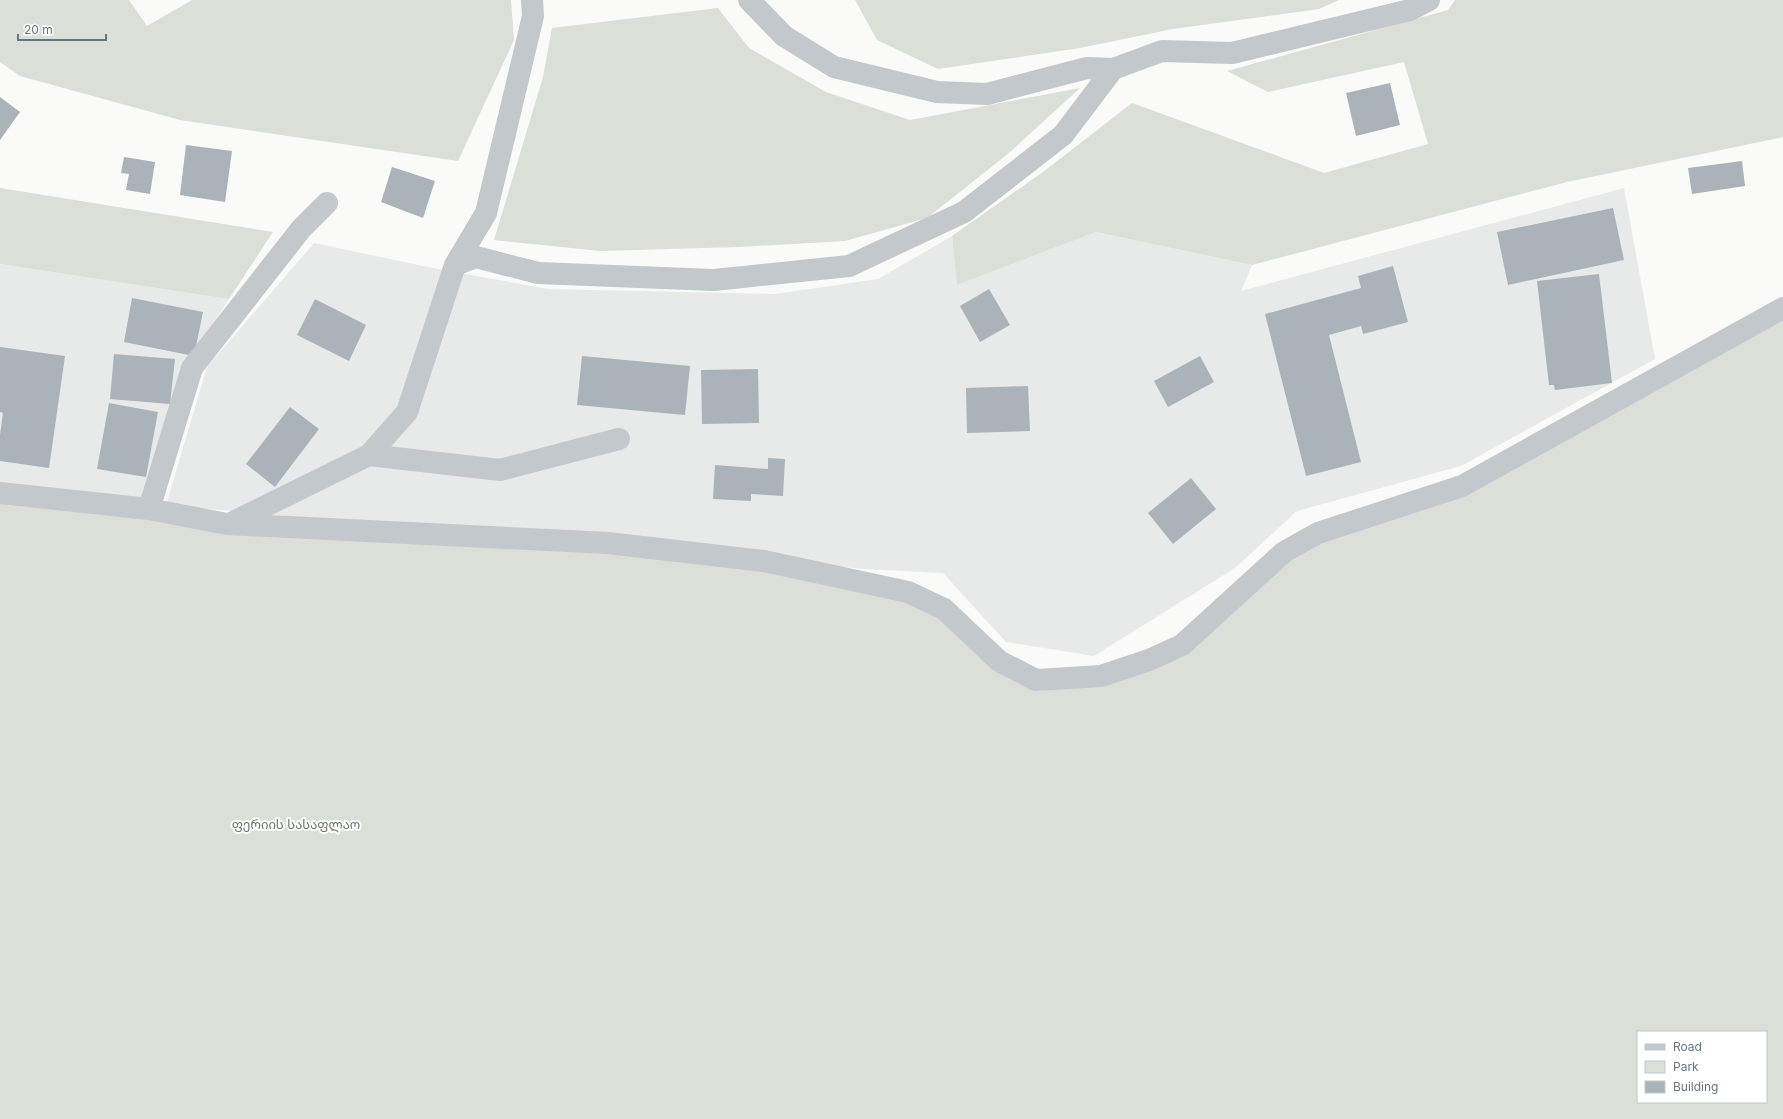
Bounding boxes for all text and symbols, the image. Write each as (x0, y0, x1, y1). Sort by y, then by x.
scale bar (18, 16, 106, 42)
text: 20 m (24, 22, 53, 37)
park label: ფერიის სასაფლაო (232, 816, 360, 833)
legend (1637, 1031, 1767, 1103)
text: Road (1673, 1039, 1702, 1054)
text: Park (1673, 1059, 1699, 1074)
text: Building (1673, 1079, 1718, 1094)

